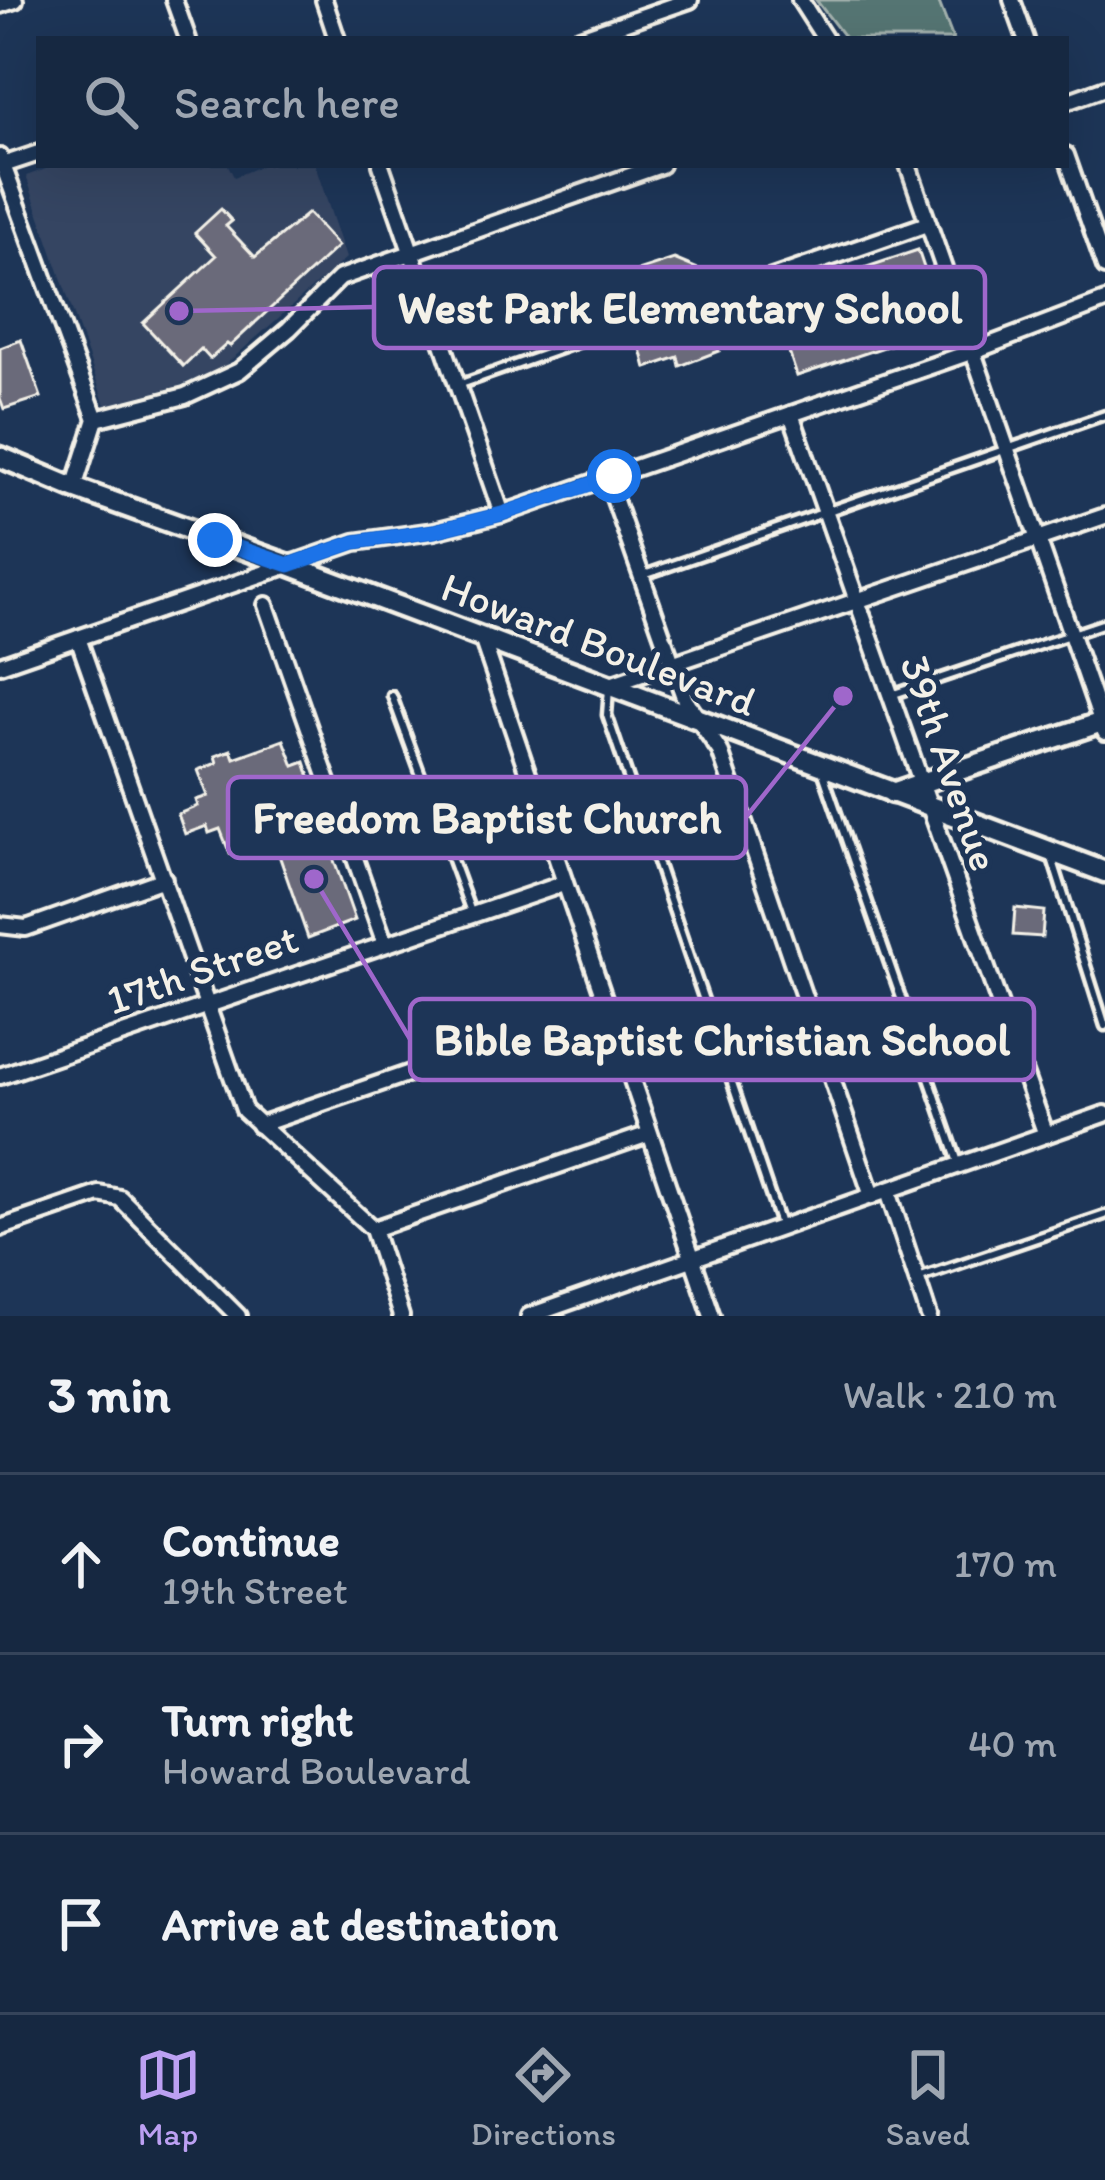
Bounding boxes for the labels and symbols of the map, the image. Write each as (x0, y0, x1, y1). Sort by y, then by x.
callout: West Park Elementary School (374, 267, 985, 348)
text: West Park Elementary School (398, 280, 963, 334)
route start (587, 449, 641, 503)
route end (188, 513, 242, 567)
street label: Howard Boulevard (435, 561, 763, 727)
street label: 39th Avenue (889, 648, 1011, 878)
callout: Freedom Baptist Church (228, 777, 746, 858)
text: Freedom Baptist Church (252, 790, 722, 844)
street label: 17th Street (100, 913, 304, 1025)
callout: Bible Baptist Christian School (410, 999, 1034, 1080)
text: Bible Baptist Christian School (434, 1012, 1010, 1066)

